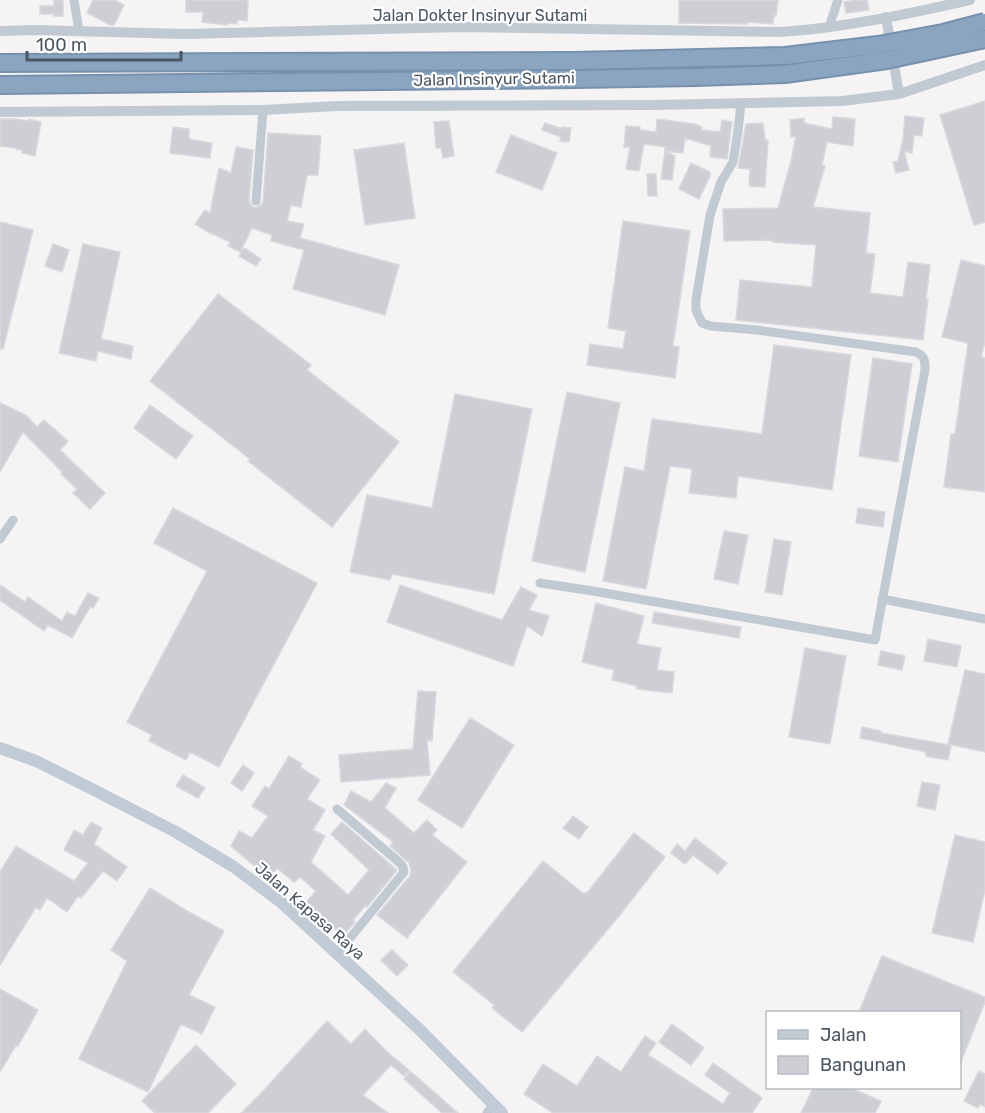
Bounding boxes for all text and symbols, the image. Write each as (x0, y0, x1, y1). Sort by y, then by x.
street label: Jalan Dokter Insinyur Sutami (373, 6, 587, 25)
scale bar (27, 24, 182, 62)
text: 100 m (36, 34, 87, 56)
street label: Jalan Insinyur Sutami (413, 68, 575, 90)
street label: Jalan Kapasa Raya (251, 858, 369, 964)
legend (766, 1011, 961, 1089)
text: Jalan (820, 1024, 867, 1046)
text: Bangunan (820, 1054, 906, 1076)

